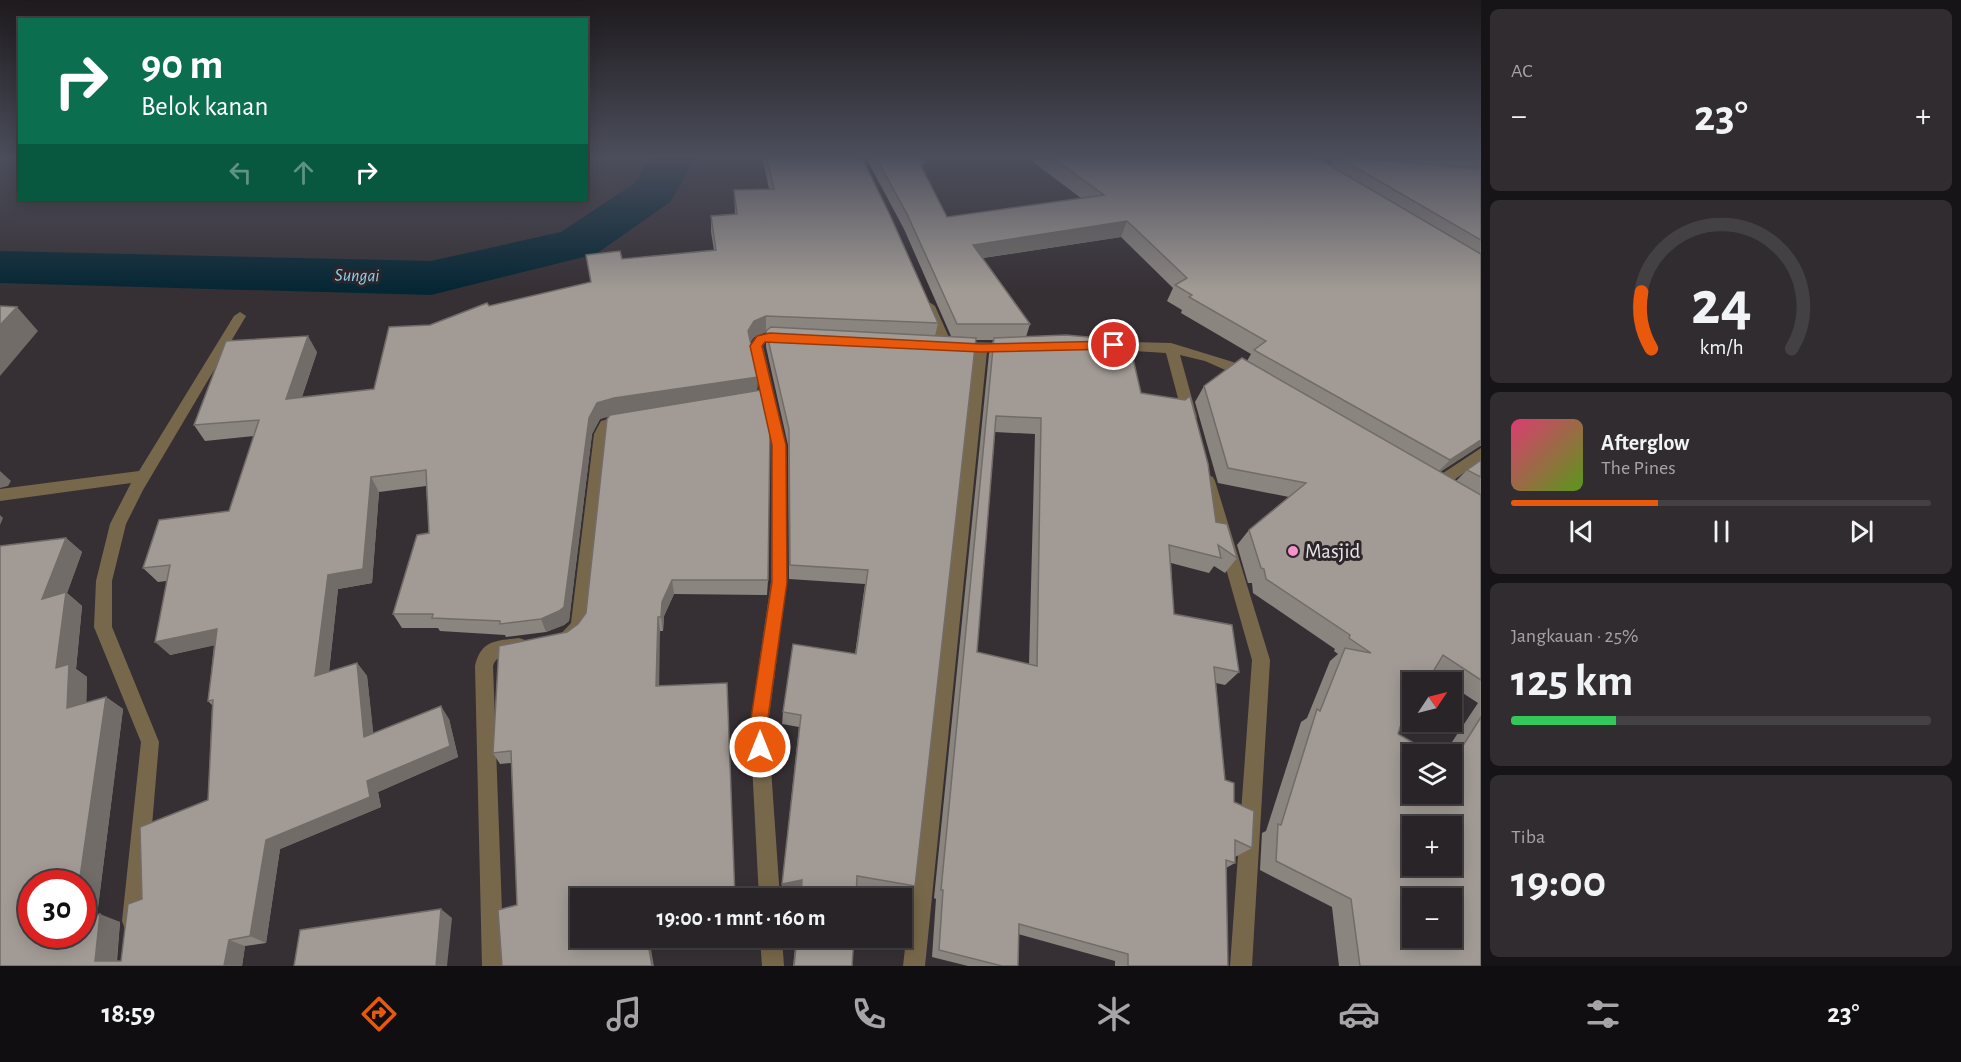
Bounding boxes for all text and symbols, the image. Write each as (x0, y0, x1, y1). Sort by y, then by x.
icon: right (42, 42, 120, 120)
text: 90 m (141, 44, 223, 86)
text: AC (1511, 61, 1533, 81)
text: Belok kanan (141, 93, 268, 120)
text: 23° (1694, 94, 1748, 139)
text: − (1511, 100, 1527, 133)
text: + (1915, 100, 1931, 133)
icon: left (224, 156, 257, 189)
icon: ahead (287, 156, 320, 189)
icon: right (350, 156, 383, 189)
water label: Sungai (334, 267, 380, 285)
text: 24 (1691, 273, 1751, 335)
pin (1088, 319, 1139, 370)
icon: arrive (1097, 328, 1130, 361)
text: km/h (1699, 337, 1743, 358)
text: Afterglow (1601, 432, 1689, 454)
text: The Pines (1601, 458, 1676, 478)
icon: previous (1565, 515, 1598, 548)
icon: pause (1705, 515, 1738, 548)
icon: next (1845, 515, 1878, 548)
place label: Masjid (1305, 541, 1360, 562)
marker: Masjid (1286, 544, 1300, 558)
text: Jangkauan · 25% (1511, 626, 1639, 646)
text: 125 km (1511, 659, 1633, 704)
north arrow (1402, 672, 1462, 732)
map controls (1402, 672, 1462, 948)
position arrow (728, 715, 792, 779)
button: layers (1402, 744, 1462, 804)
button: + (1402, 816, 1462, 876)
text: Tiba (1511, 827, 1545, 847)
text: 19:00 (1511, 860, 1606, 905)
speed limit sign: 30 (18, 870, 96, 948)
button: − (1402, 888, 1462, 948)
text: 19:00 · 1 mnt · 160 m (657, 907, 825, 929)
icon: directions (358, 993, 400, 1035)
icon: music (603, 993, 645, 1035)
icon: phone (848, 993, 890, 1035)
icon: climate (1093, 993, 1135, 1035)
icon: car (1338, 993, 1380, 1035)
icon: filters (1582, 993, 1624, 1035)
text: 18:59 (101, 1000, 155, 1027)
text: 23° (1827, 1000, 1860, 1027)

